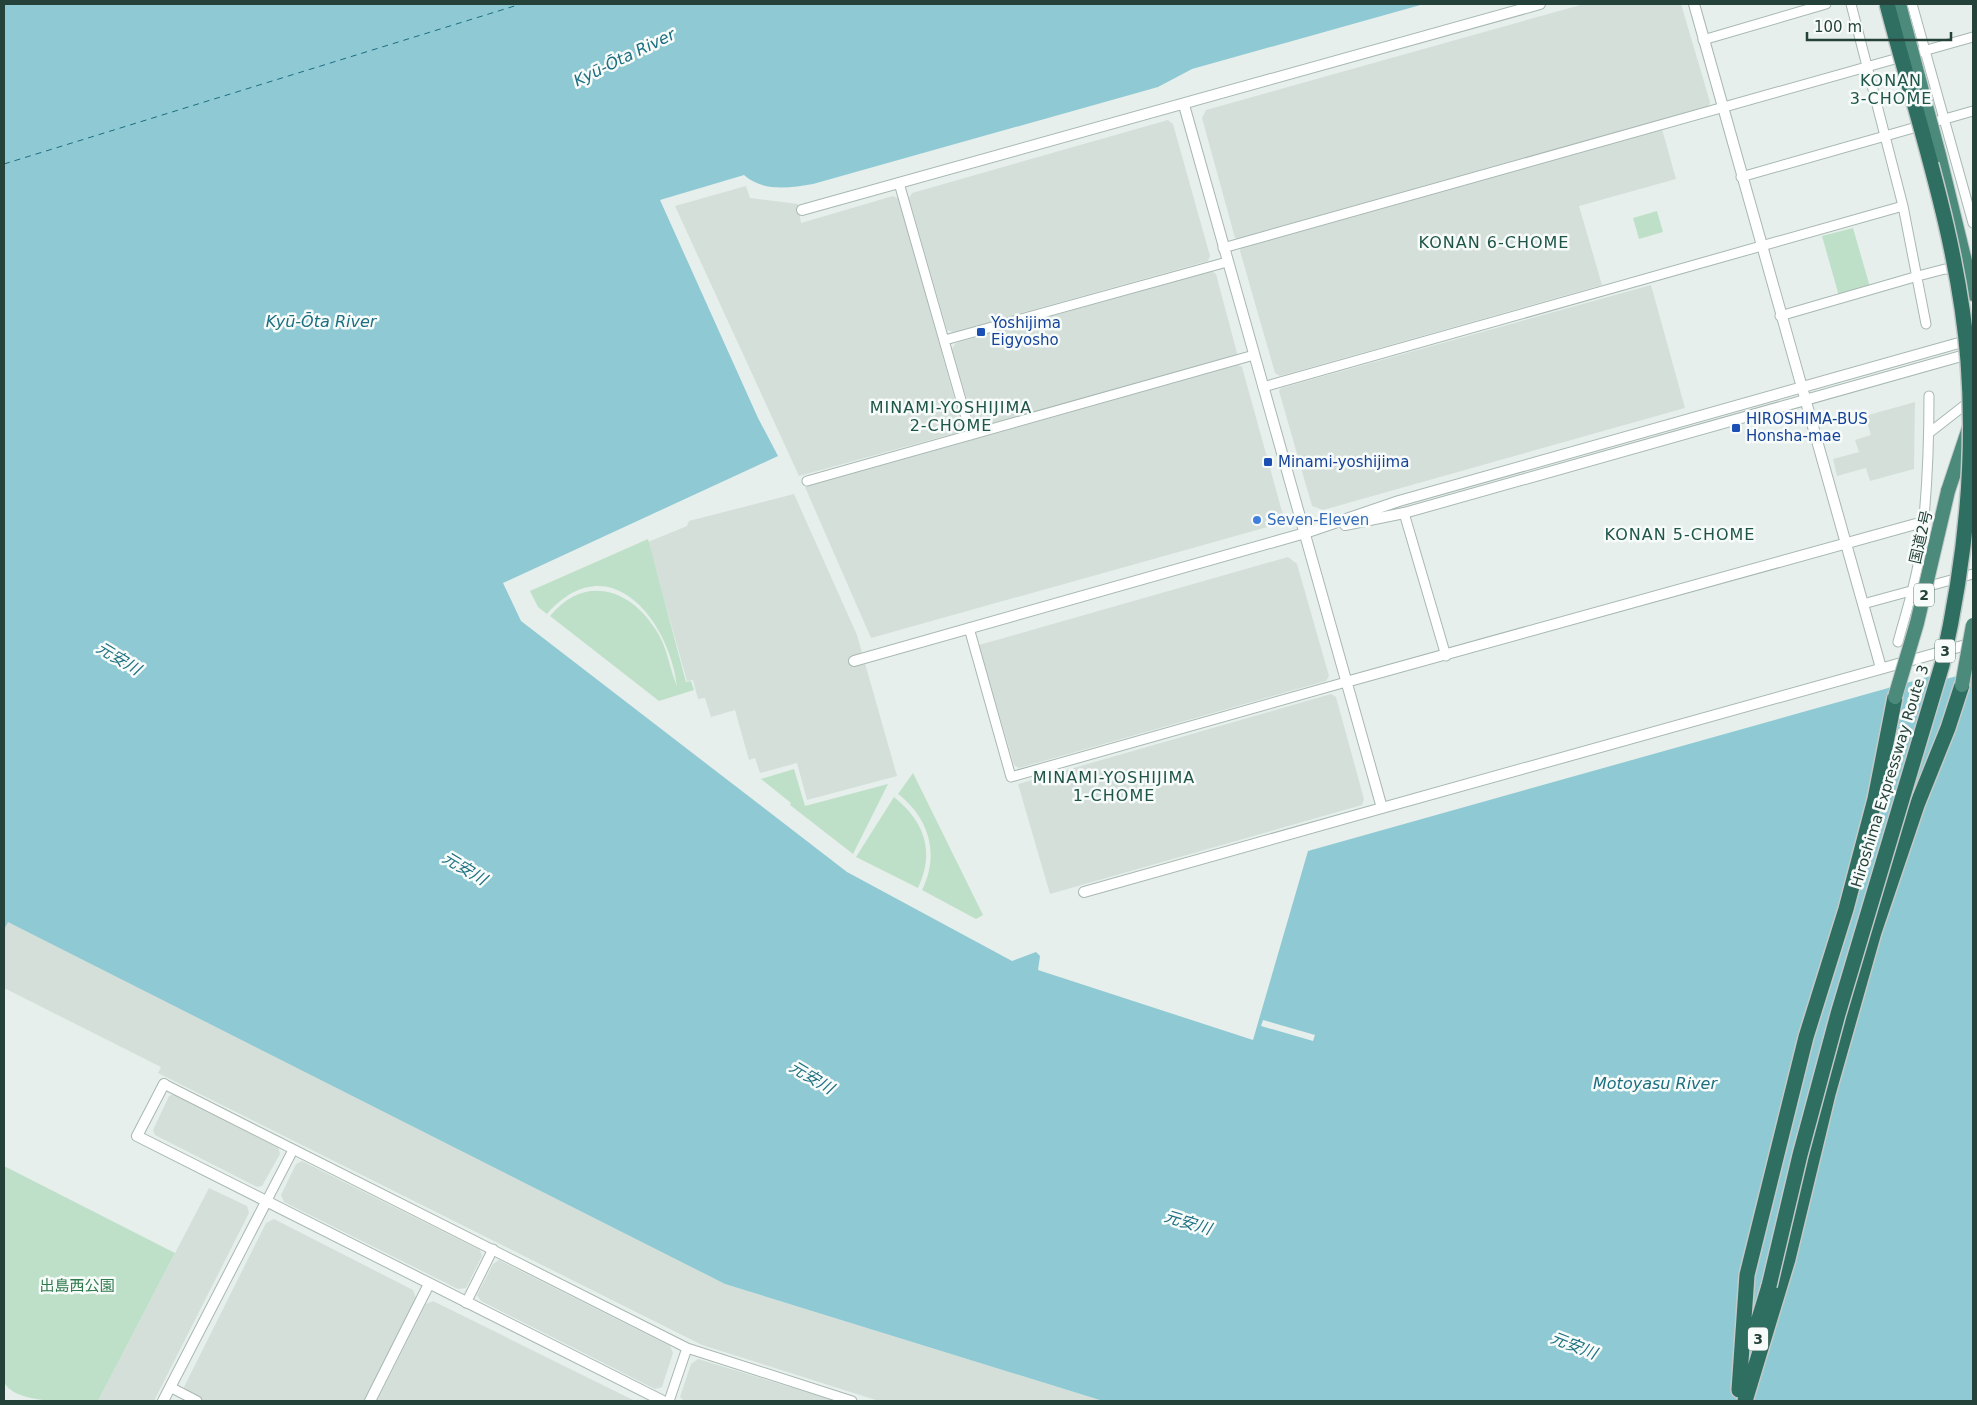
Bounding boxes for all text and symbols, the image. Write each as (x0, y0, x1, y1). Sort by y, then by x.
scale bar (1807, 10, 1951, 42)
text: 100 m (1814, 18, 1862, 36)
water label: Kyū-Ōta River (570, 24, 679, 90)
district label: KONAN 3-CHOME (1850, 71, 1932, 108)
district label: KONAN 6-CHOME (1419, 233, 1569, 252)
water label: Kyū-Ōta River (266, 312, 378, 331)
place label: Yoshijima Eigyosho (990, 314, 1061, 349)
marker: Yoshijima Eigyosho (975, 326, 987, 338)
district label: MINAMI-YOSHIJIMA 2-CHOME (870, 398, 1032, 435)
place label: HIROSHIMA-BUS Honsha-mae (1746, 410, 1868, 445)
marker: HIROSHIMA-BUS Honsha-mae (1730, 422, 1742, 434)
place label: Minami-yoshijima (1278, 453, 1409, 471)
marker: Minami-yoshijima (1262, 456, 1274, 468)
street label: 国道2号 (1906, 508, 1936, 566)
place label: Seven-Eleven (1267, 511, 1369, 529)
marker: Seven-Eleven (1251, 514, 1263, 526)
district label: KONAN 5-CHOME (1605, 525, 1755, 544)
road number: 2 (1914, 584, 1934, 606)
water label: 元安川 (93, 638, 146, 680)
road number: 3 (1935, 640, 1955, 662)
street label: Hiroshima Expressway Route 3 (1847, 662, 1933, 890)
district label: MINAMI-YOSHIJIMA 1-CHOME (1033, 768, 1195, 805)
water label: 元安川 (439, 848, 492, 890)
water label: 元安川 (786, 1057, 839, 1099)
water label: Motoyasu River (1593, 1074, 1718, 1093)
water label: 元安川 (1162, 1206, 1215, 1239)
park label: 出島西公園 (39, 1277, 115, 1295)
water label: 元安川 (1548, 1328, 1601, 1364)
road number: 3 (1748, 1328, 1768, 1350)

